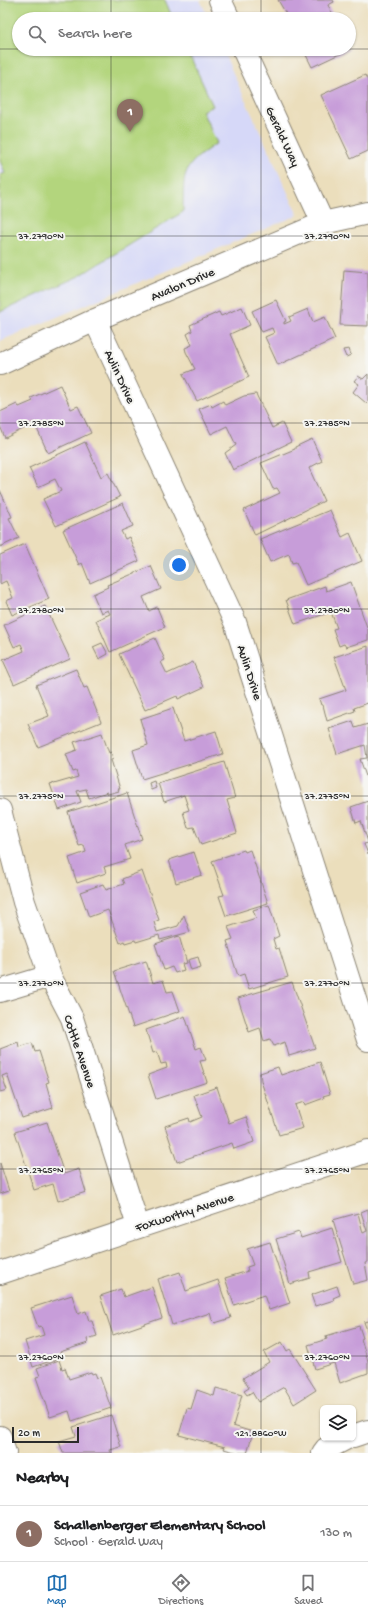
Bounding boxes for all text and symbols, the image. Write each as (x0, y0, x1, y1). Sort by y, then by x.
search box (12, 12, 356, 56)
icon: search (26, 23, 48, 45)
text: Search here (58, 25, 132, 43)
pin: 1 (117, 99, 143, 132)
street label: Gerald Way (261, 104, 303, 170)
text: 37.2790°N (17, 231, 64, 243)
text: 37.2790°N (303, 231, 350, 243)
street label: Avalon Drive (149, 265, 217, 305)
street label: Aulin Drive (100, 348, 138, 406)
text: 37.2785°N (17, 418, 64, 430)
text: 37.2785°N (303, 418, 350, 430)
your location (169, 555, 189, 575)
text: 37.2780°N (17, 605, 64, 617)
text: 37.2780°N (303, 605, 350, 617)
street label: Aulin Drive (233, 643, 265, 702)
text: 37.2775°N (17, 791, 64, 803)
text: 37.2775°N (303, 791, 350, 803)
text: 37.2770°N (17, 978, 64, 990)
text: 37.2770°N (303, 978, 350, 990)
street label: Cottle Avenue (59, 1013, 98, 1091)
text: 37.2765°N (18, 1165, 64, 1177)
text: 37.2765°N (304, 1165, 350, 1177)
street label: Foxworthy Avenue (133, 1190, 236, 1237)
text: 37.2760°N (17, 1352, 64, 1364)
text: 37.2760°N (303, 1352, 350, 1364)
map controls (320, 1405, 356, 1441)
button: layers (320, 1405, 356, 1441)
scale bar (12, 1425, 79, 1444)
text: 20 m (18, 1428, 40, 1440)
text: 121.8860°W (235, 1428, 287, 1440)
text: Nearby (16, 1469, 69, 1489)
text: Schallenberger Elementary School (54, 1517, 266, 1535)
text: 1 (26, 1526, 32, 1541)
text: 130 m (320, 1526, 352, 1541)
text: School · Gerald Way (54, 1535, 163, 1550)
tab: Map (46, 1572, 68, 1608)
tab: Directions (159, 1572, 203, 1608)
tab: Saved (294, 1572, 322, 1608)

